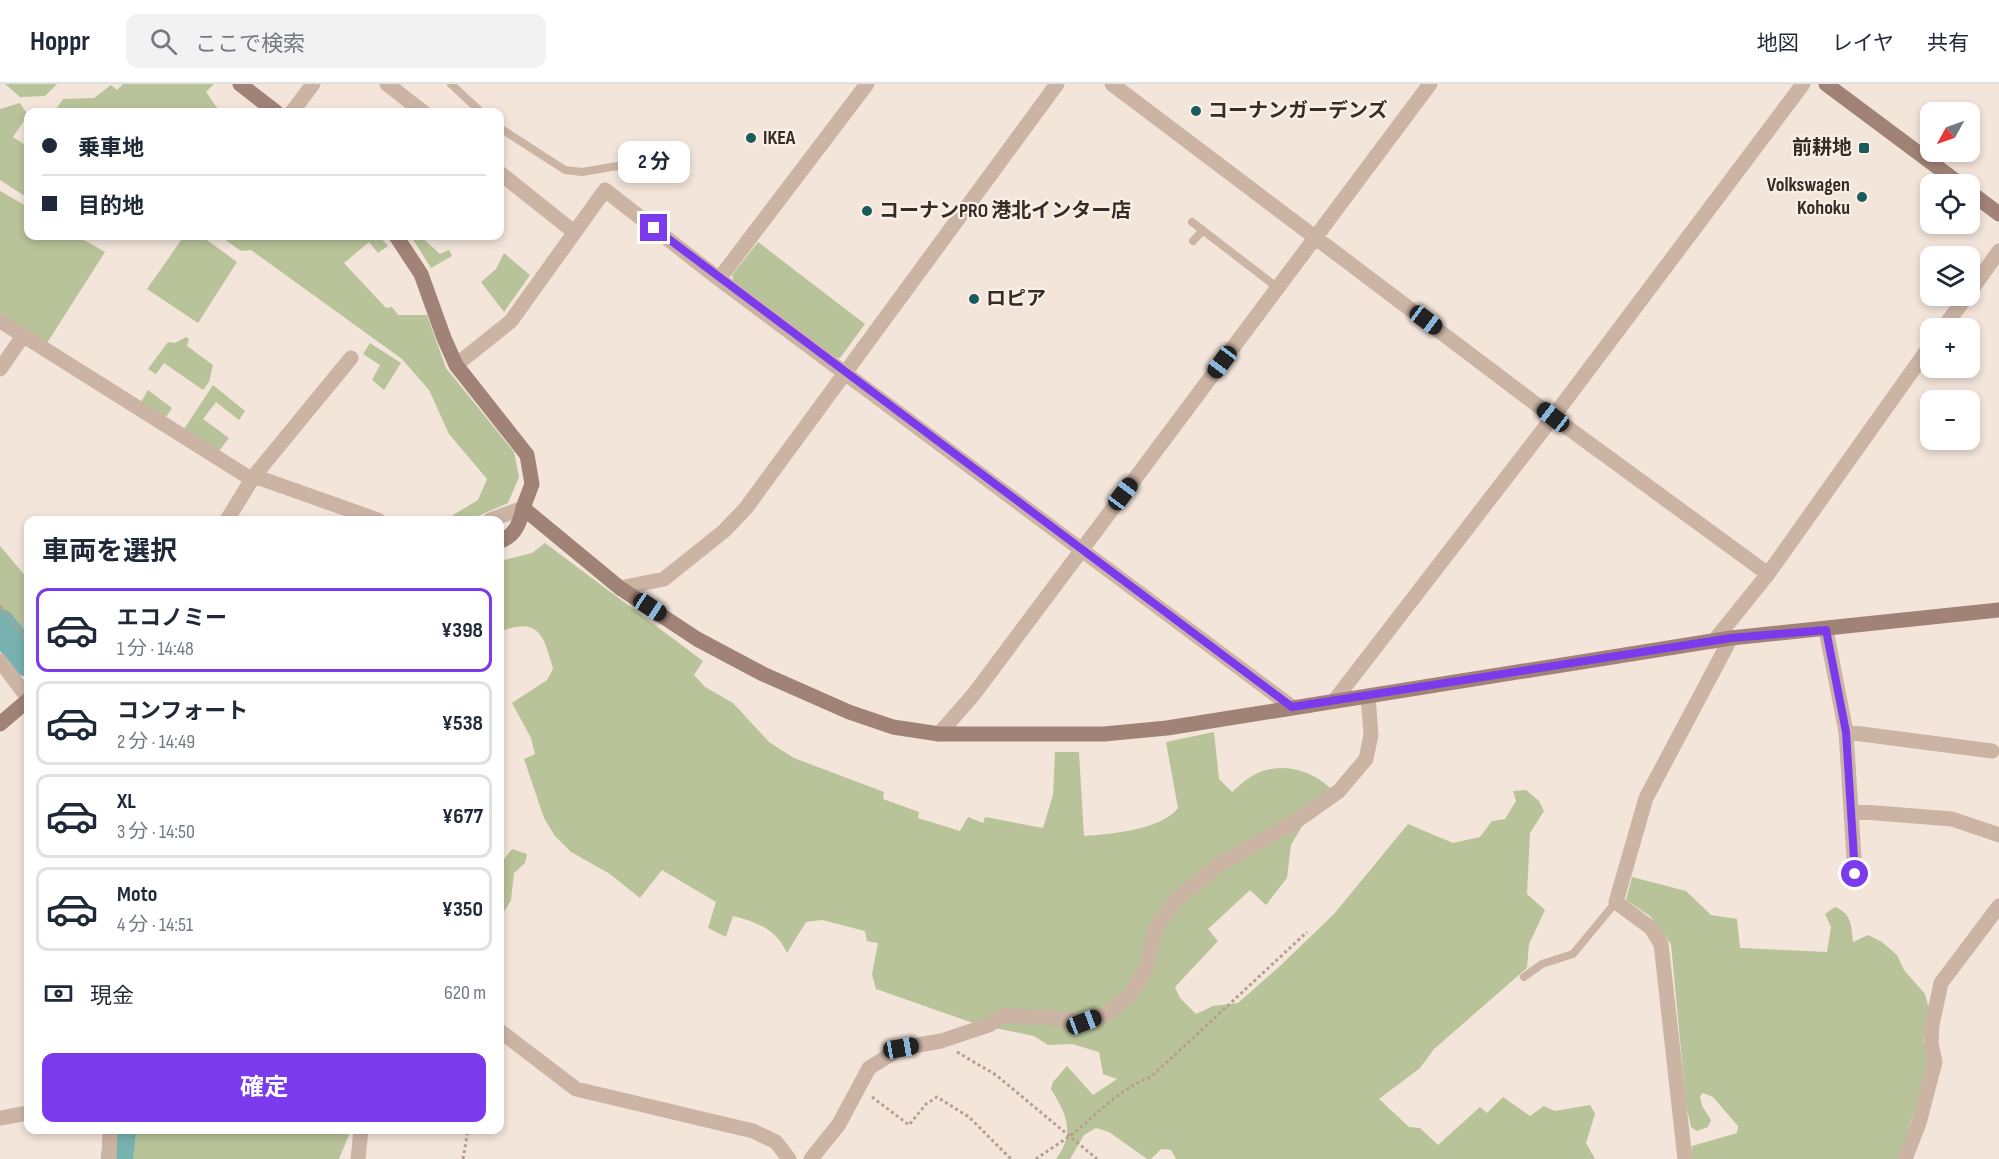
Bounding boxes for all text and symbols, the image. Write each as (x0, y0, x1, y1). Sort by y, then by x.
search box (126, 14, 546, 68)
text: Hoppr (30, 25, 90, 58)
icon: search (147, 25, 180, 58)
text: ここで検索 (195, 31, 305, 58)
text: 地図 (1757, 31, 1799, 56)
text: レイヤ (1832, 31, 1894, 56)
text: 共有 (1927, 31, 1969, 56)
place label: コーナンガーデンズ (1208, 99, 1388, 123)
north arrow (1920, 102, 1980, 162)
map controls (1920, 102, 1980, 450)
marker: コーナンガーデンズ (1189, 104, 1203, 118)
place label: IKEA (763, 126, 796, 150)
marker: IKEA (744, 131, 758, 145)
text: 乗車地 (78, 135, 144, 162)
place label: 前耕地 (1792, 136, 1852, 160)
callout: 2 分 (618, 141, 690, 183)
marker: 前耕地 (1857, 141, 1871, 155)
text: 2 分 (638, 150, 670, 174)
place label: Volkswagen Kohoku (1767, 173, 1850, 220)
button: locate (1920, 174, 1980, 234)
marker: Volkswagen Kohoku (1855, 190, 1869, 204)
text: 目的地 (78, 193, 144, 220)
place label: コーナンPRO 港北インター店 (879, 199, 1131, 223)
marker: コーナンPRO 港北インター店 (860, 204, 874, 218)
route end (640, 214, 667, 241)
button: layers (1920, 246, 1980, 306)
place label: ロピア (986, 287, 1046, 311)
marker: ロピア (967, 292, 981, 306)
car (1406, 302, 1446, 338)
button: + (1920, 318, 1980, 378)
car (1204, 342, 1240, 382)
button: − (1920, 390, 1980, 450)
car (1533, 399, 1573, 435)
car (1105, 474, 1141, 514)
text: 車両を選択 (42, 536, 177, 568)
car (630, 590, 670, 624)
icon: car (45, 603, 99, 657)
text: エコノミー (117, 605, 227, 632)
text: ¥398 (441, 617, 483, 644)
text: 1 分 · 14:48 (117, 637, 194, 661)
icon: car (45, 696, 99, 750)
text: コンフォート (117, 698, 248, 725)
text: ¥538 (442, 710, 483, 737)
text: 2 分 · 14:49 (117, 730, 195, 754)
text: XL (117, 788, 136, 815)
icon: car (45, 789, 99, 843)
text: ¥677 (442, 803, 483, 830)
text: 3 分 · 14:50 (117, 820, 195, 844)
route start (1841, 860, 1868, 887)
text: Moto (117, 881, 157, 908)
icon: car (45, 882, 99, 936)
text: ¥350 (442, 896, 483, 923)
text: 4 分 · 14:51 (117, 913, 193, 937)
icon: cash (42, 977, 75, 1010)
text: 620 m (444, 981, 486, 1005)
text: 現金 (90, 983, 134, 1010)
car (1064, 1007, 1104, 1037)
car (882, 1036, 920, 1060)
button: 確定 (42, 1053, 486, 1122)

